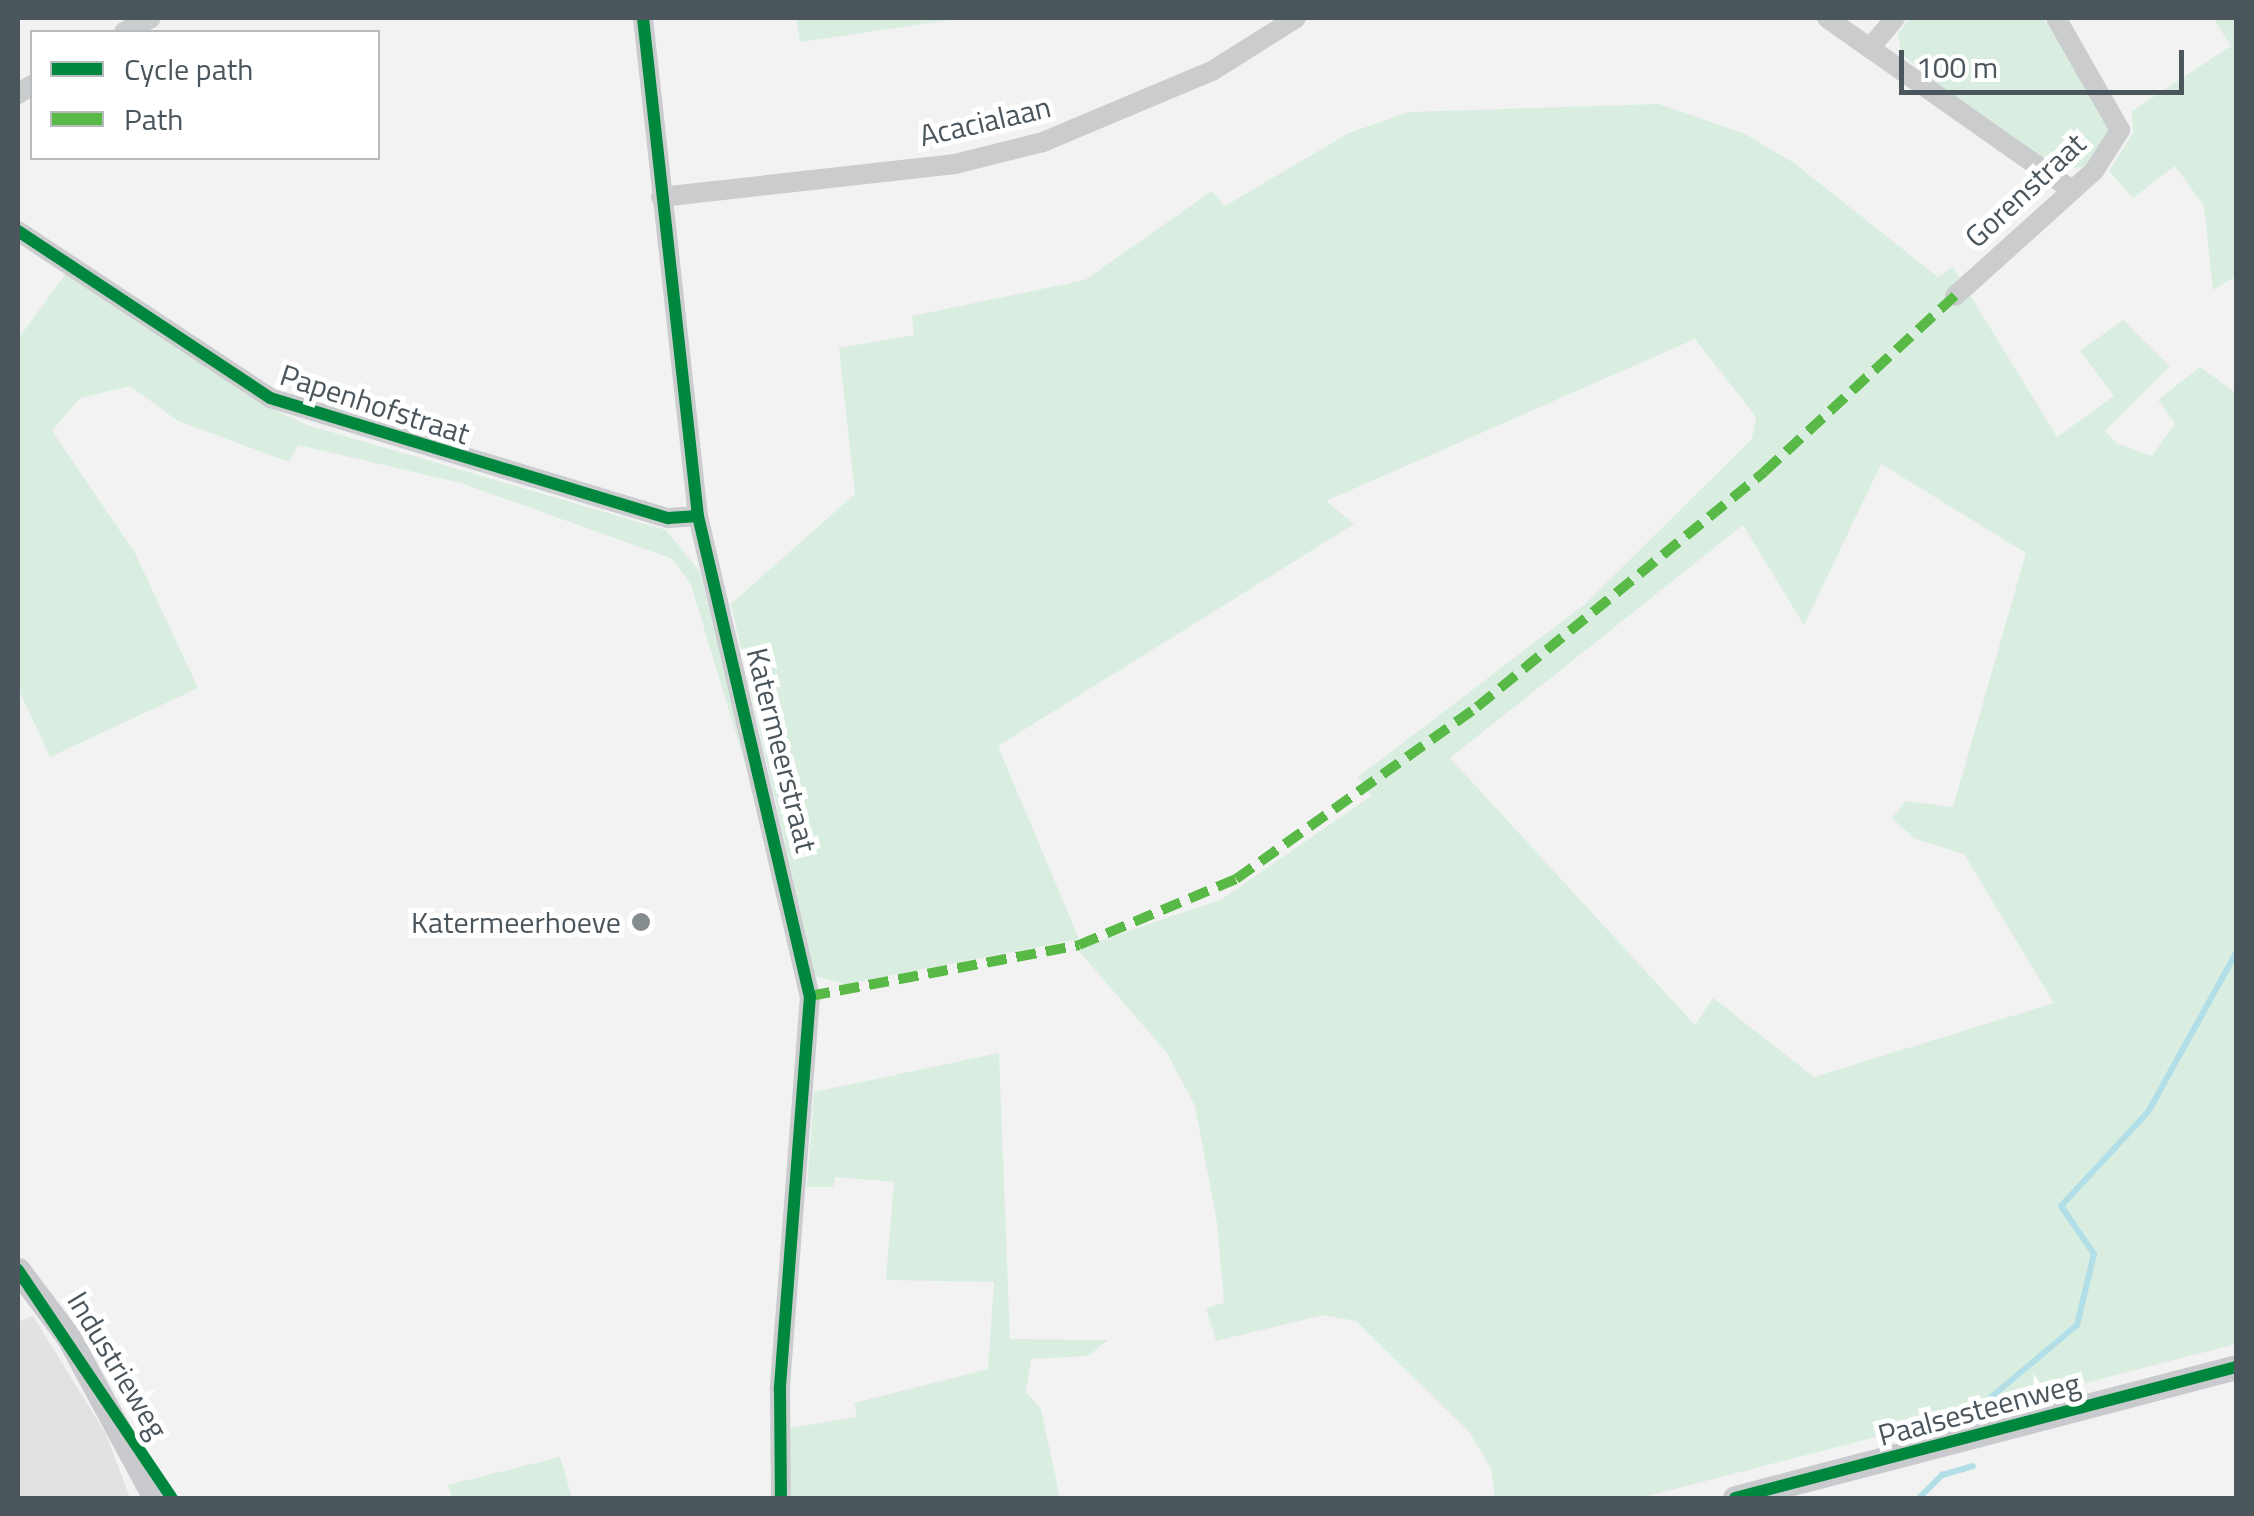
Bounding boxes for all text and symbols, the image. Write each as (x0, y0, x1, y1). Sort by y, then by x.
legend (30, 30, 380, 160)
scale bar (1904, 30, 2189, 92)
text: 100 m (1916, 44, 1998, 90)
text: Cycle path (124, 46, 253, 92)
street label: Acacialaan (916, 88, 1054, 154)
text: Path (124, 96, 183, 142)
street label: Gorenstraat (1957, 125, 2093, 255)
street label: Papenhofstraat (276, 356, 474, 452)
street label: Katermeerstraat (739, 644, 825, 856)
place label: Katermeerhoeve (411, 904, 621, 940)
marker: Katermeerhoeve (630, 911, 652, 933)
street label: Industrieweg (60, 1285, 176, 1445)
street label: Paalsesteenweg (1874, 1365, 2084, 1453)

